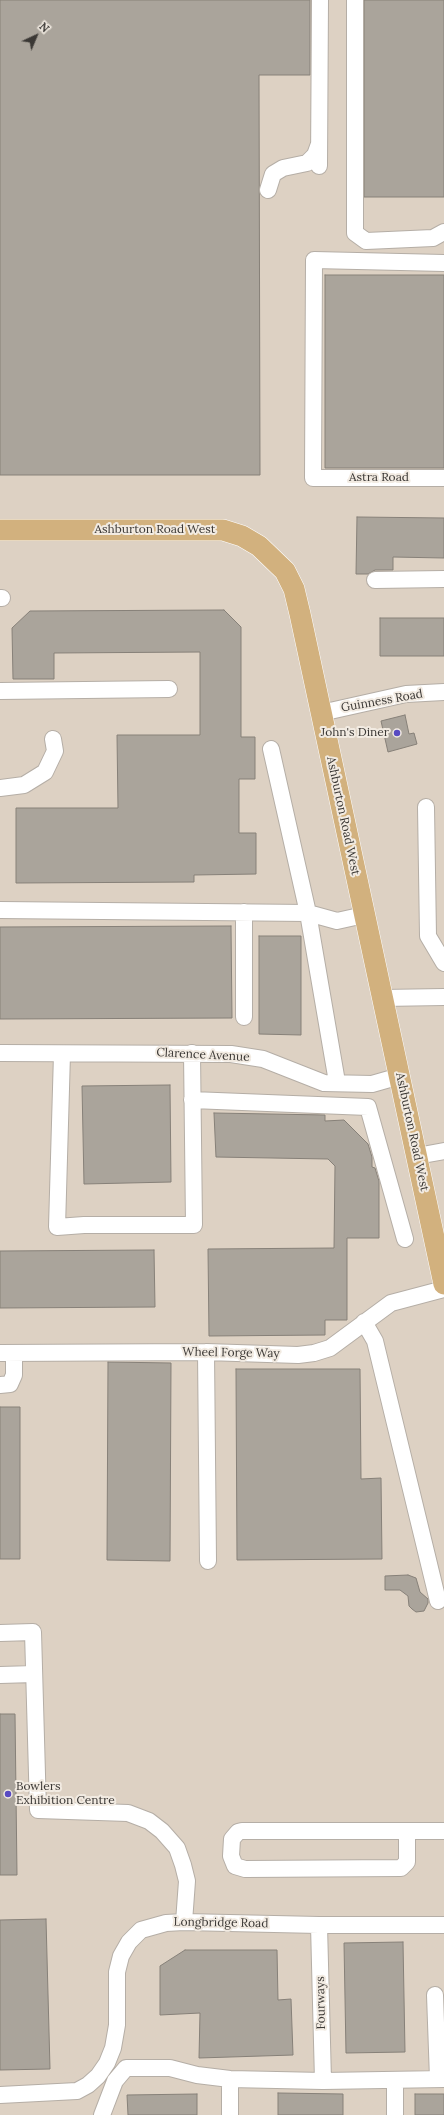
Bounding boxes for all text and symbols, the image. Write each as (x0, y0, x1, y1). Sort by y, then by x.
north arrow (16, 16, 56, 56)
text: N (36, 19, 52, 35)
street label: Astra Road (349, 471, 409, 485)
street label: Ashburton Road West (95, 523, 215, 537)
street label: Guinness Road (340, 687, 424, 715)
place label: John's Diner (321, 726, 389, 740)
marker: John's Diner (392, 728, 402, 738)
street label: Ashburton Road West (323, 755, 363, 877)
street label: Clarence Avenue (156, 1045, 250, 1065)
street label: Ashburton Road West (392, 1071, 432, 1193)
street label: Wheel Forge Way (182, 1345, 280, 1361)
place label: Bowlers Exhibition Centre (16, 1780, 115, 1808)
marker: Bowlers Exhibition Centre (3, 1789, 13, 1799)
street label: Longbridge Road (173, 1915, 269, 1931)
street label: Fourways (313, 1976, 329, 2030)

